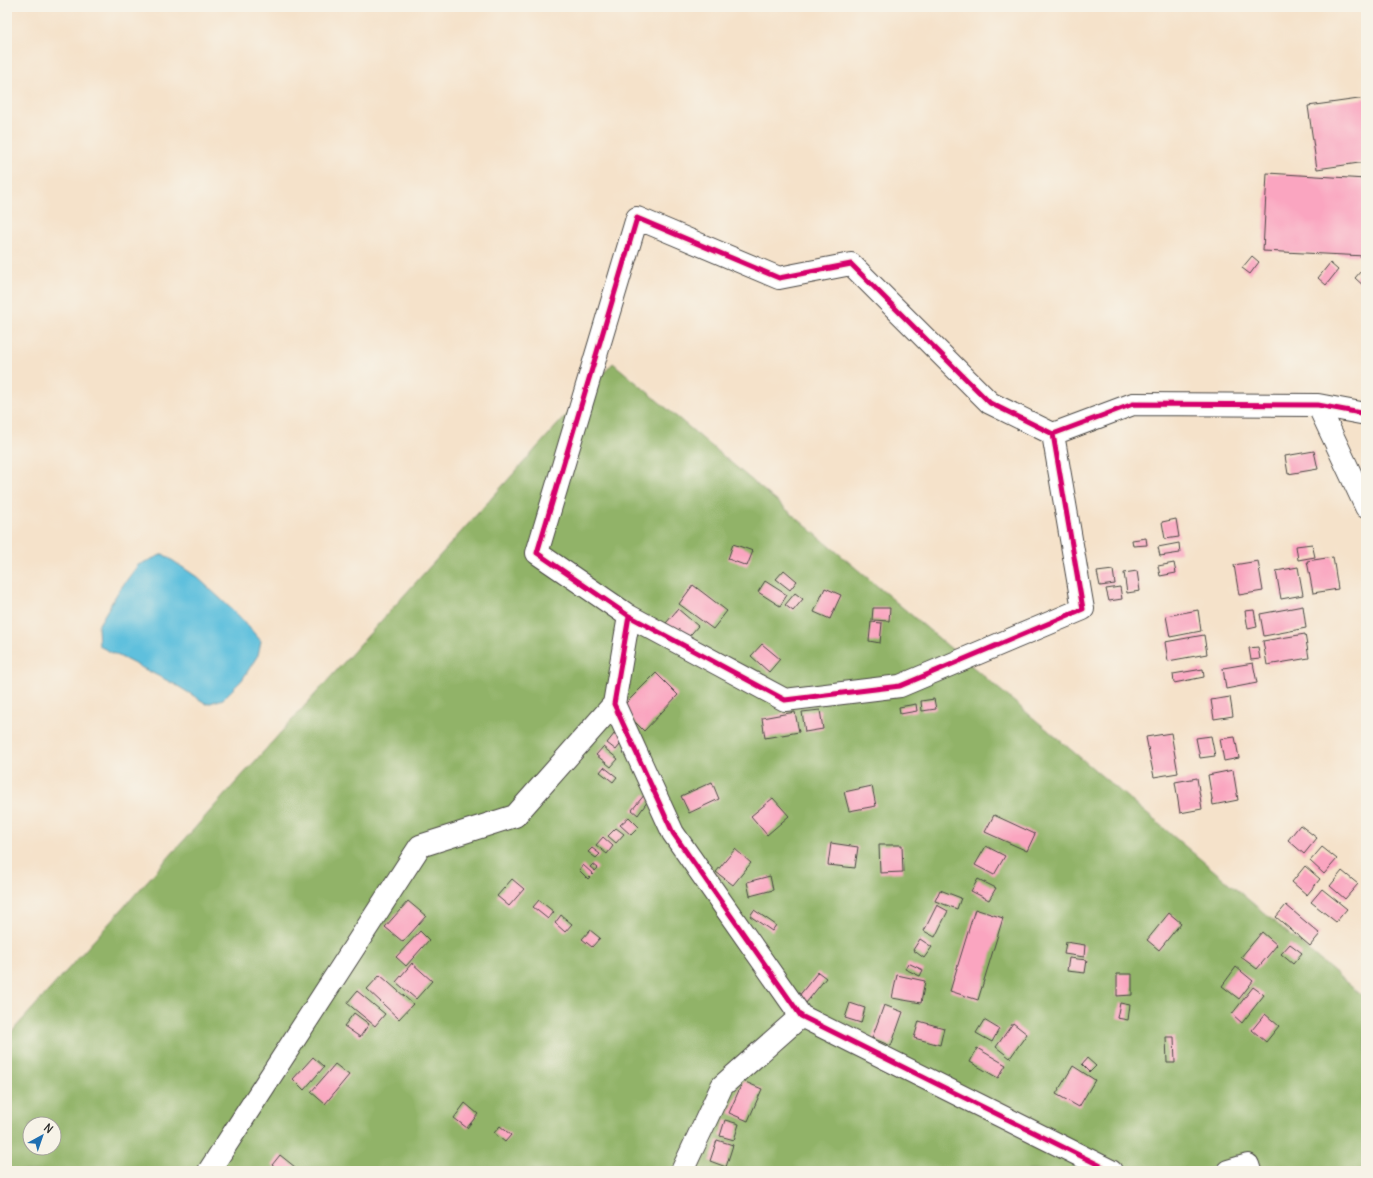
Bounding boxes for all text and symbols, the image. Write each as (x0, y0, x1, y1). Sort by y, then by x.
north arrow (22, 1116, 62, 1156)
text: N (41, 1121, 56, 1136)

